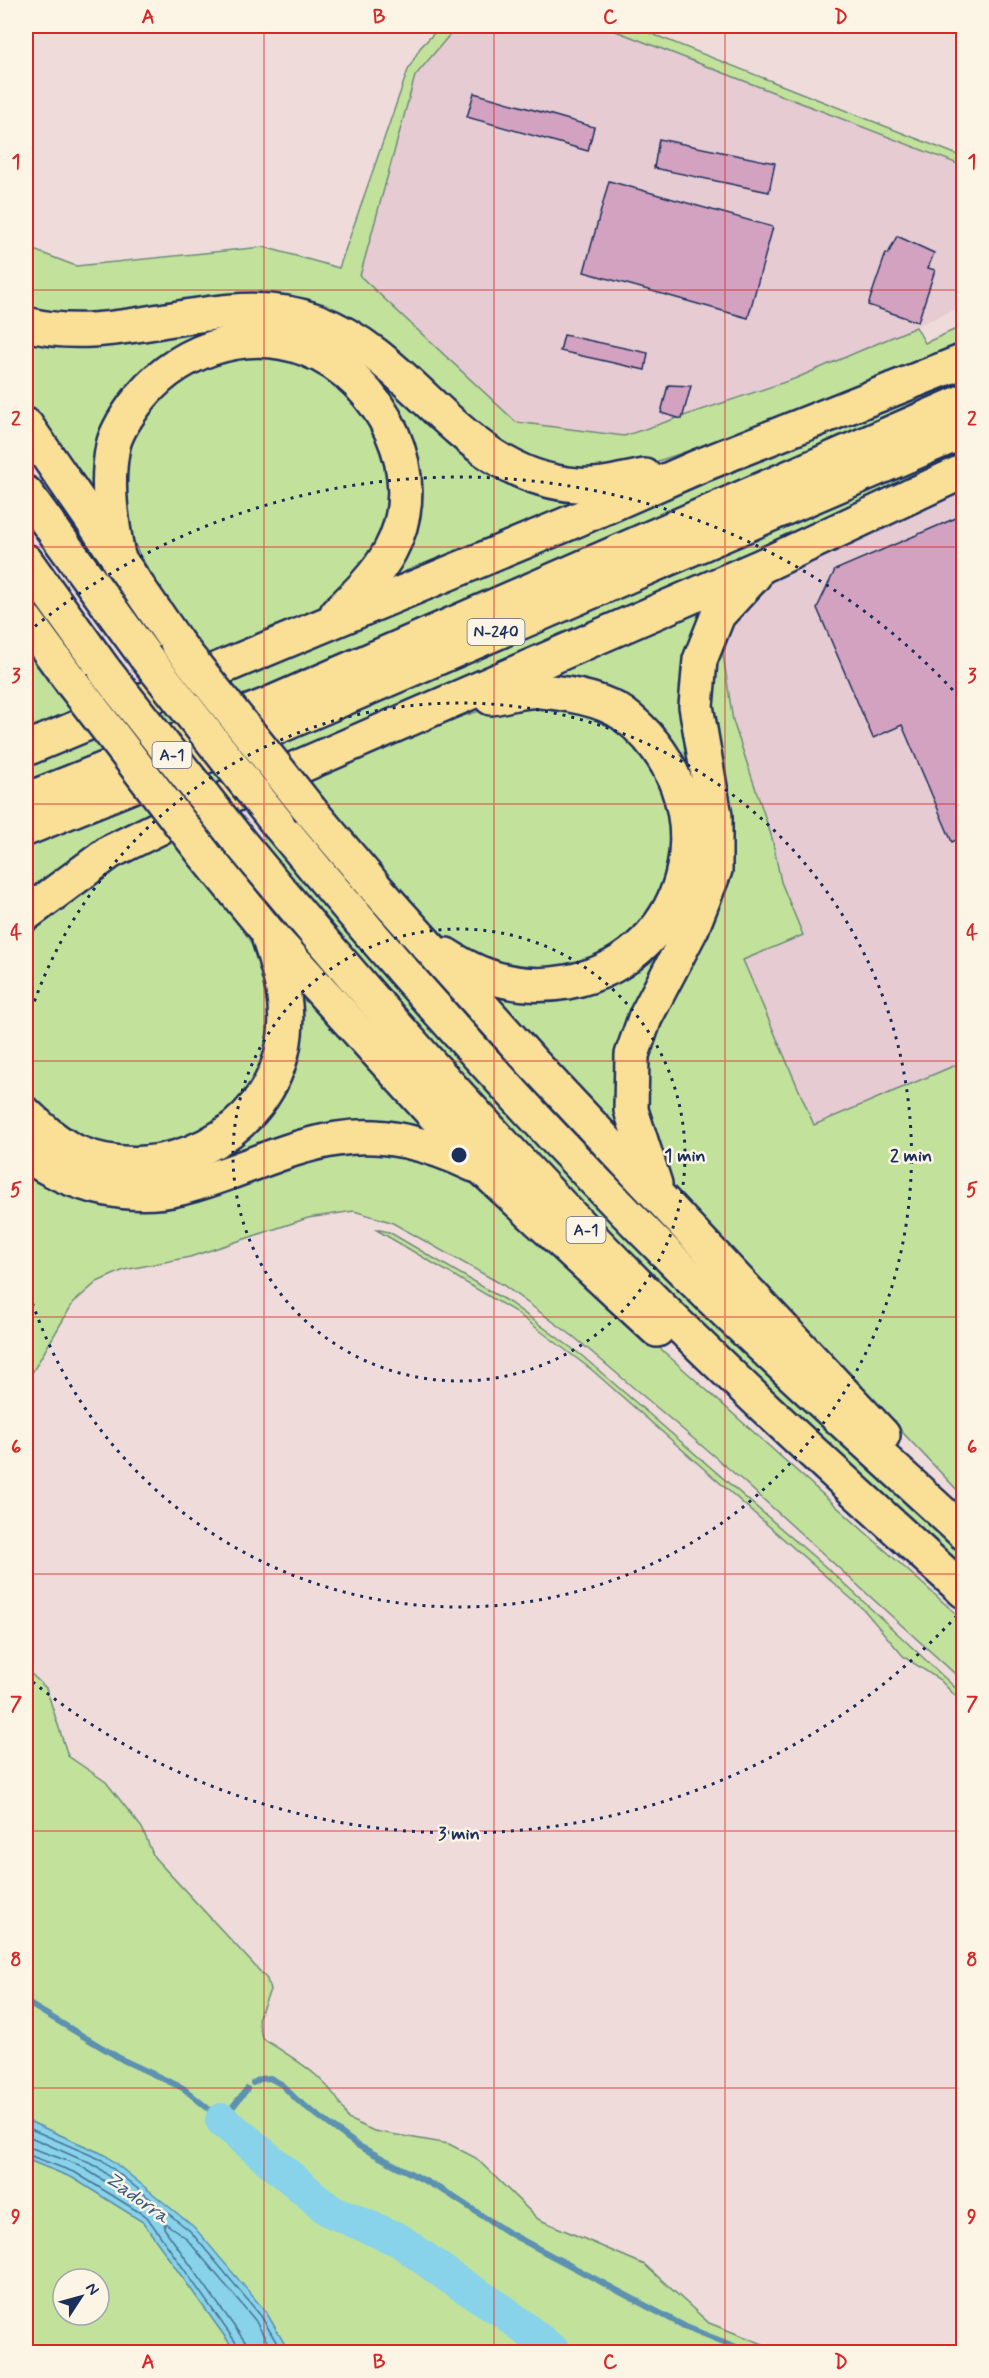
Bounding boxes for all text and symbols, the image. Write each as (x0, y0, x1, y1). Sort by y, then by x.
text: A (141, 4, 155, 31)
text: B (373, 4, 386, 31)
text: C (603, 4, 618, 31)
text: D (834, 4, 848, 31)
text: 1 (12, 149, 20, 176)
text: 1 (968, 149, 976, 176)
text: 2 (11, 406, 21, 433)
text: 2 (967, 406, 977, 433)
road number: N-240 (468, 619, 524, 645)
text: 3 (11, 663, 21, 690)
text: 3 (967, 663, 977, 690)
road number: A-1 (152, 742, 192, 768)
text: 4 (10, 920, 22, 947)
text: 4 (966, 920, 978, 947)
text: 1 min (664, 1144, 706, 1168)
text: 2 min (890, 1144, 932, 1168)
centre of rings (449, 1145, 469, 1165)
text: 5 (10, 1177, 22, 1204)
text: 5 (966, 1177, 978, 1204)
road number: A-1 (566, 1217, 606, 1243)
text: 6 (11, 1434, 21, 1461)
text: 6 (967, 1434, 977, 1461)
text: 7 (10, 1691, 22, 1718)
text: 7 (966, 1691, 978, 1718)
text: 3 min (438, 1822, 480, 1846)
text: 8 (10, 1947, 22, 1974)
text: 8 (966, 1947, 978, 1974)
water label: Zadorra (100, 2166, 175, 2231)
text: 9 (11, 2204, 21, 2231)
text: 9 (967, 2204, 977, 2231)
north arrow (51, 2267, 111, 2327)
text: N (80, 2279, 104, 2300)
text: A (141, 2349, 155, 2376)
text: B (373, 2349, 386, 2376)
text: C (603, 2349, 618, 2376)
text: D (834, 2349, 848, 2376)

